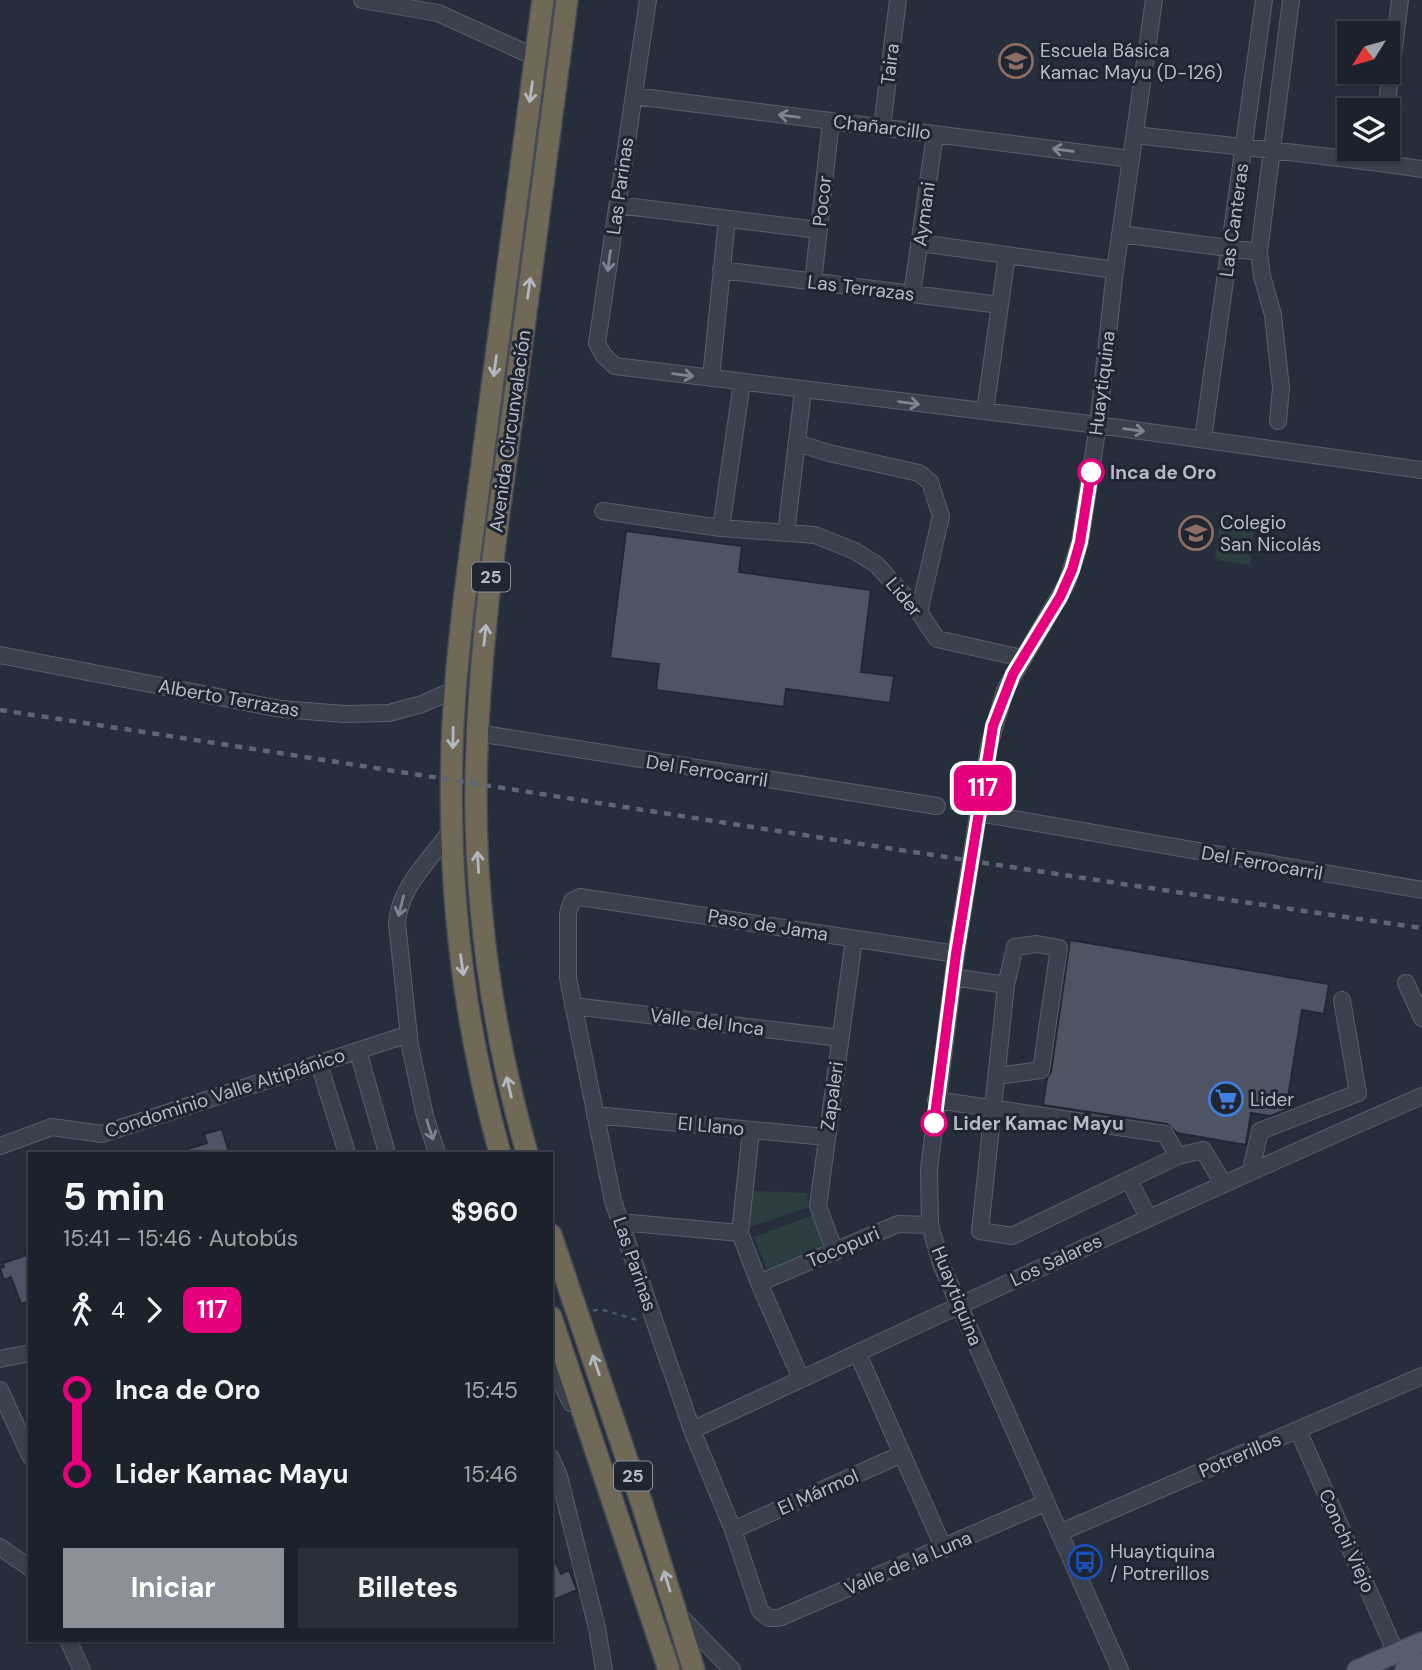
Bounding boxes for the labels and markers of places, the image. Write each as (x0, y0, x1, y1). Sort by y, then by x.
place label: Escuela Básica Kamac Mayu (D-126) (1040, 38, 1223, 85)
school or university icon: Escuela Básica Kamac Mayu (D-126) (997, 42, 1035, 80)
marker: Inca de Oro (1078, 459, 1104, 485)
place label: Inca de Oro (1110, 460, 1216, 485)
place label: Colegio San Nicolás (1220, 510, 1321, 557)
school or university icon: Colegio San Nicolás (1177, 514, 1215, 552)
supermarket icon: Lider (1207, 1080, 1245, 1118)
place label: Lider (1250, 1087, 1294, 1112)
marker: Lider Kamac Mayu (921, 1110, 947, 1136)
place label: Lider Kamac Mayu (953, 1111, 1124, 1136)
place label: Huaytiquina / Potrerillos (1110, 1539, 1215, 1586)
bus stop icon: Huaytiquina / Potrerillos (1066, 1543, 1104, 1581)

